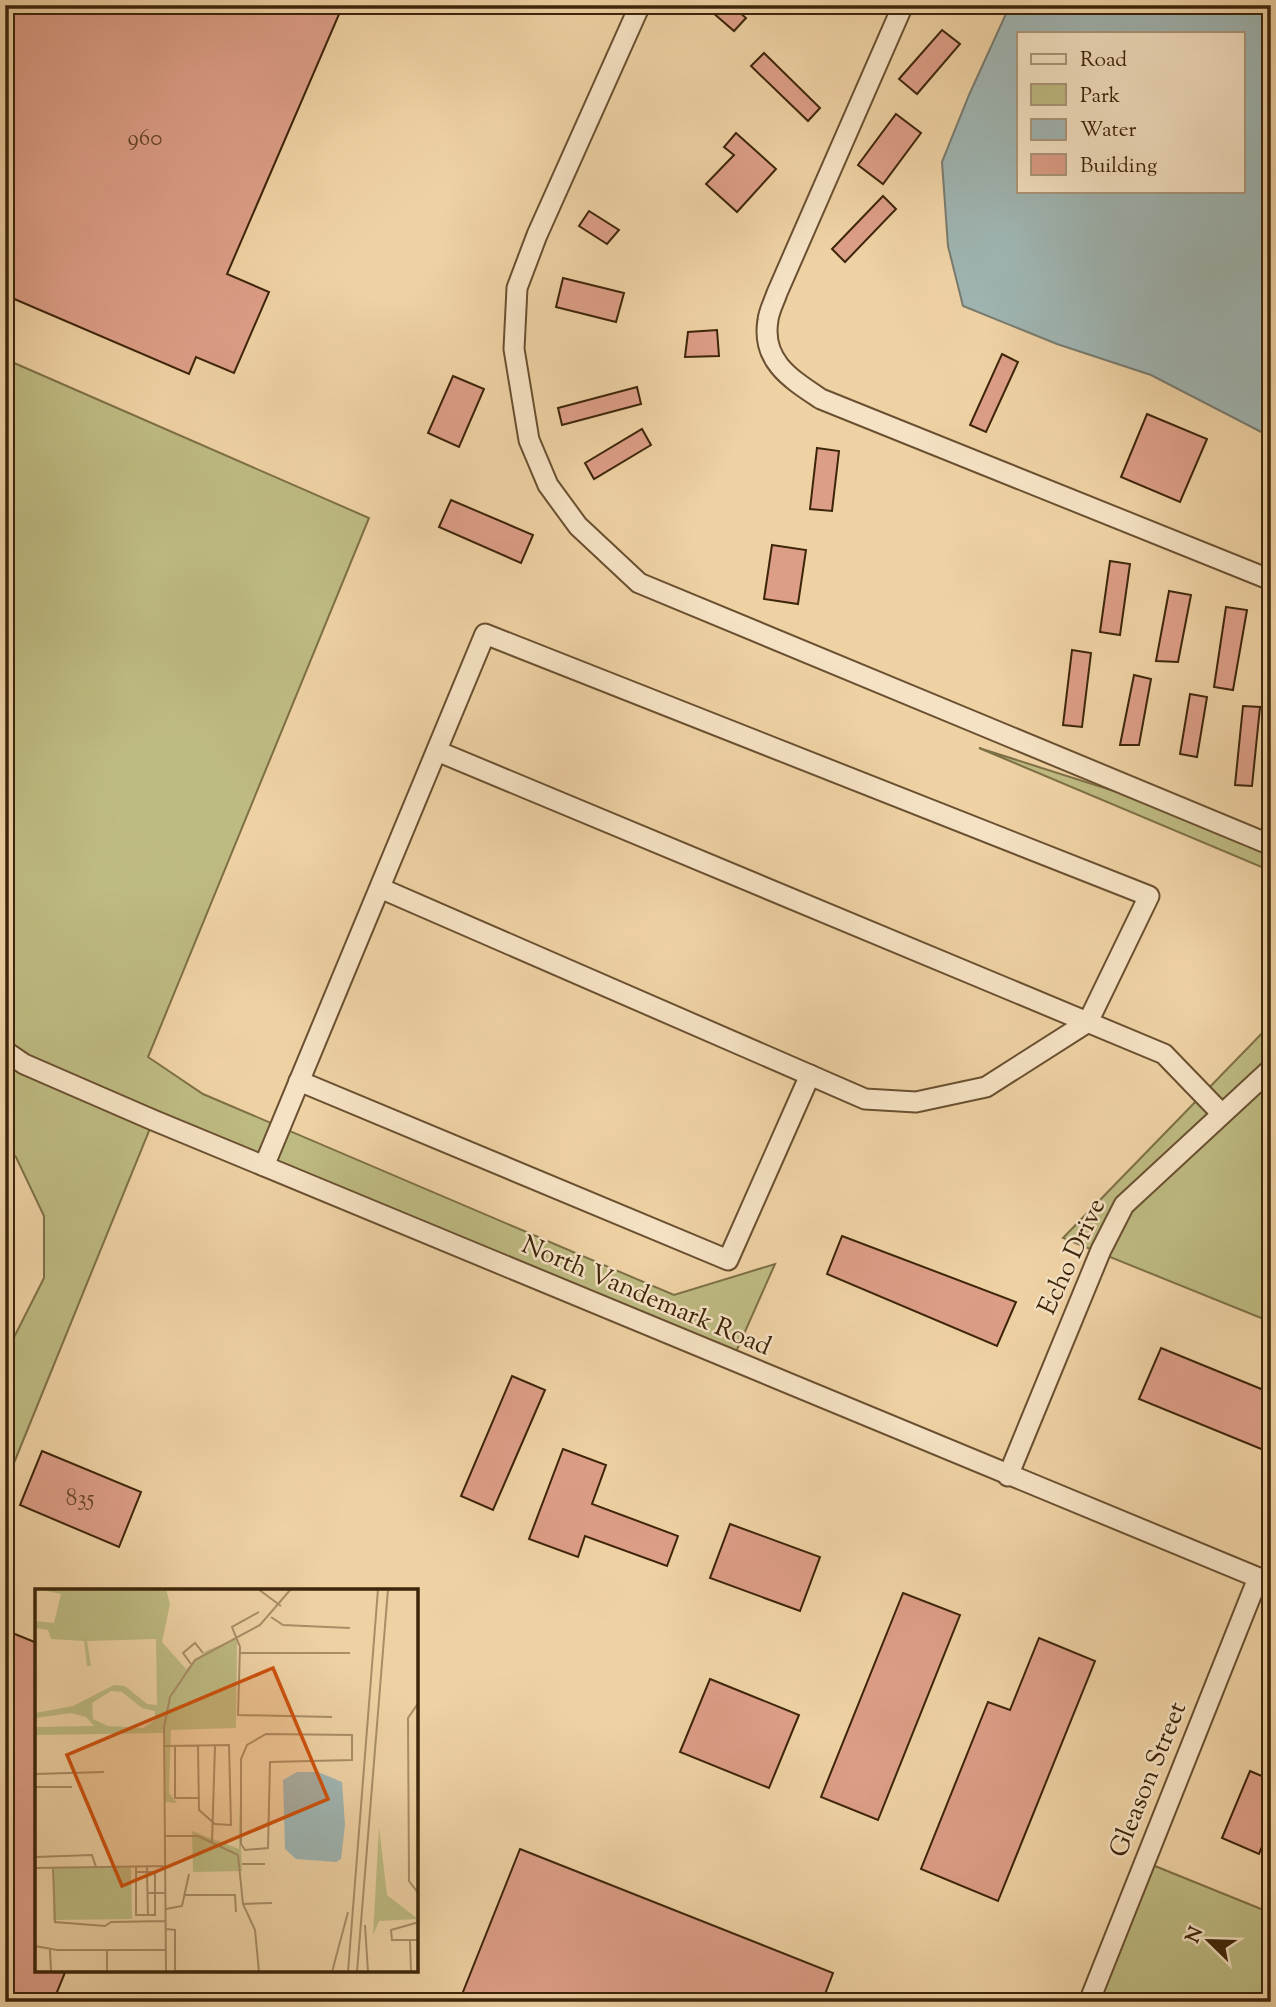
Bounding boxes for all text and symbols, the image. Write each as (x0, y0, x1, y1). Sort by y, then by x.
legend (1017, 32, 1244, 192)
text: Road (1080, 46, 1127, 76)
text: Park (1080, 82, 1121, 112)
text: Water (1080, 116, 1137, 146)
house number: 960 (128, 123, 162, 156)
text: Building (1080, 152, 1157, 182)
street label: Echo Drive (1030, 1193, 1116, 1321)
street label: North Vandemark Road (515, 1228, 777, 1367)
house number: 835 (66, 1483, 94, 1516)
inset map (35, 1589, 418, 1972)
street label: Gleason Street (1101, 1697, 1197, 1863)
north arrow (1174, 1906, 1244, 1976)
text: N (1180, 1923, 1211, 1948)

